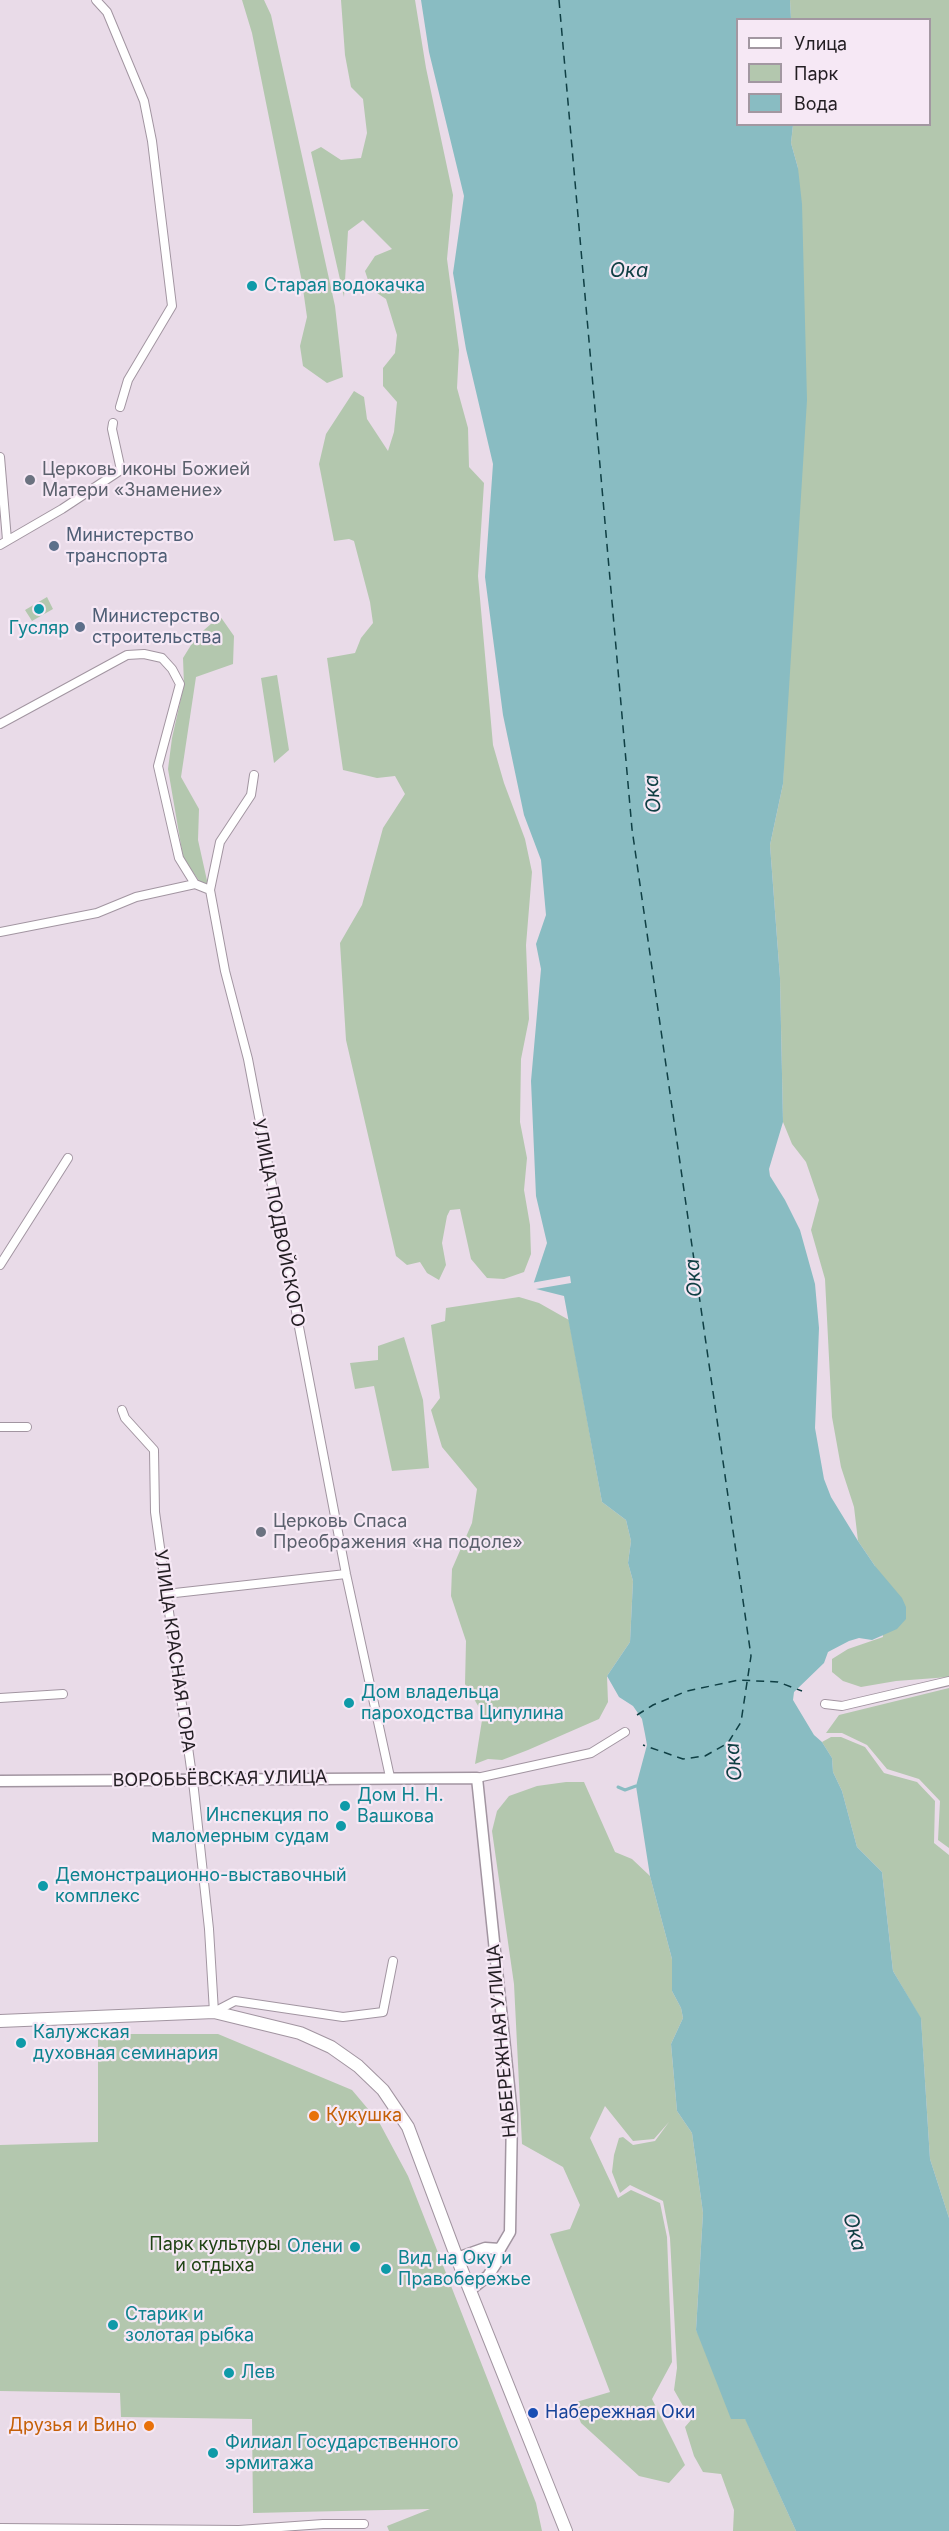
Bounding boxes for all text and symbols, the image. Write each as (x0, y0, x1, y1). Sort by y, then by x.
legend (736, 18, 931, 126)
text: Улица (794, 33, 847, 54)
text: Парк (794, 63, 838, 84)
text: Вода (794, 93, 838, 114)
water label: Ока (610, 259, 648, 283)
place label: Старая водокачка (264, 275, 425, 297)
marker: Старая водокачка (245, 279, 259, 293)
place label: Церковь иконы Божией Матери «Знамение» (42, 459, 250, 502)
marker: Церковь иконы Божией Матери «Знамение» (23, 473, 37, 487)
place label: Министерство транспорта (66, 525, 194, 568)
marker: Министерство транспорта (47, 539, 61, 553)
marker: Гусляр (32, 602, 46, 616)
place label: Министерство строительства (92, 606, 222, 648)
place label: Гусляр (9, 618, 69, 640)
marker: Министерство строительства (73, 620, 87, 634)
water label: Ока (639, 774, 667, 814)
street label: УЛИЦА ПОДВОЙСКОГО (247, 1117, 309, 1329)
water label: Ока (680, 1258, 708, 1298)
place label: Церковь Спаса Преображения «на подоле» (273, 1511, 523, 1553)
marker: Церковь Спаса Преображения «на подоле» (254, 1525, 268, 1539)
street label: УЛИЦА КРАСНАЯ ГОРА (149, 1548, 199, 1754)
place label: Дом владельца пароходства Ципулина (361, 1682, 564, 1724)
marker: Дом владельца пароходства Ципулина (342, 1696, 356, 1710)
water label: Ока (720, 1742, 748, 1782)
street label: ВОРОБЬЁВСКАЯ УЛИЦА (112, 1766, 328, 1792)
place label: Дом Н. Н. Вашкова (357, 1785, 444, 1828)
marker: Дом Н. Н. Вашкова (338, 1799, 352, 1813)
place label: Инспекция по маломерным судам (151, 1805, 329, 1848)
marker: Инспекция по маломерным судам (334, 1819, 348, 1833)
place label: Демонстрационно-выставочный комплекс (55, 1865, 347, 1908)
marker: Демонстрационно-выставочный комплекс (36, 1879, 50, 1893)
street label: НАБЕРЕЖНАЯ УЛИЦА (483, 1943, 521, 2139)
place label: Калужская духовная семинария (33, 2022, 218, 2064)
marker: Калужская духовная семинария (14, 2036, 28, 2050)
place label: Кукушка (326, 2105, 402, 2127)
marker: Кукушка (307, 2109, 321, 2123)
water label: Ока (837, 2210, 871, 2254)
park label: Парк культуры и отдыха (149, 2234, 281, 2276)
place label: Олени (287, 2236, 343, 2258)
marker: Олени (348, 2240, 362, 2254)
place label: Вид на Оку и Правобережье (398, 2248, 531, 2290)
marker: Вид на Оку и Правобережье (379, 2262, 393, 2276)
place label: Старик и золотая рыбка (125, 2304, 254, 2346)
marker: Старик и золотая рыбка (106, 2318, 120, 2332)
place label: Лев (241, 2362, 275, 2384)
marker: Лев (222, 2366, 236, 2380)
place label: Набережная Оки (545, 2402, 695, 2424)
marker: Набережная Оки (526, 2406, 540, 2420)
place label: Друзья и Вино (8, 2415, 137, 2437)
marker: Друзья и Вино (142, 2419, 156, 2433)
place label: Филиал Государственного эрмитажа (225, 2432, 459, 2474)
marker: Филиал Государственного эрмитажа (206, 2446, 220, 2460)

